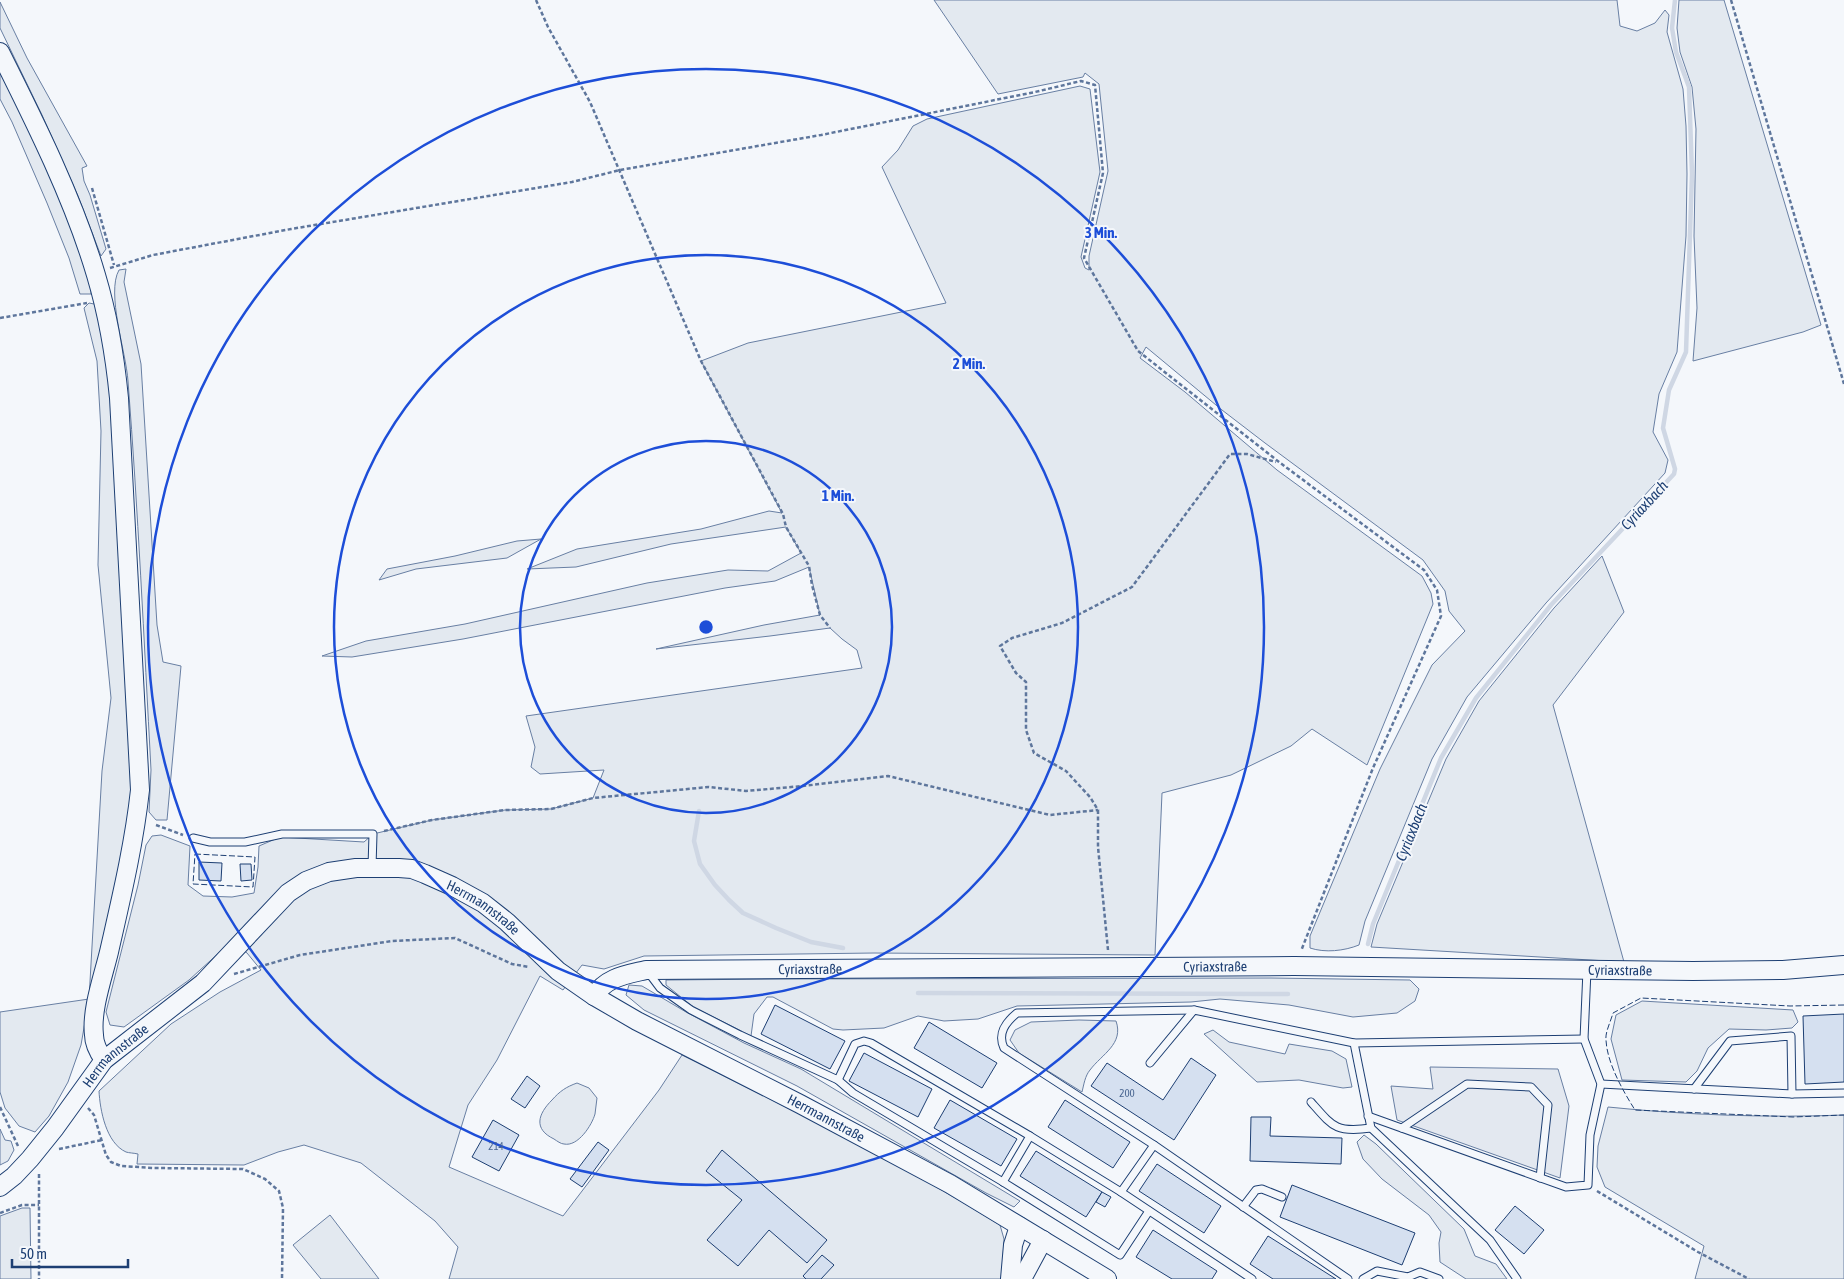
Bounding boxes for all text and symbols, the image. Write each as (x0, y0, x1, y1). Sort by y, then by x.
text: 3 Min. (1085, 224, 1118, 241)
text: 2 Min. (953, 355, 986, 372)
water label: Cyriaxbach (1617, 477, 1671, 533)
text: 1 Min. (822, 487, 855, 504)
centre of rings (697, 618, 715, 636)
water label: Cyriaxbach (1392, 801, 1430, 863)
street label: Herrmannstraße (444, 877, 523, 938)
street label: Cyriaxstraße (1183, 958, 1247, 975)
street label: Cyriaxstraße (778, 961, 842, 977)
street label: Cyriaxstraße (1588, 962, 1652, 978)
street label: Herrmannstraße (79, 1021, 151, 1090)
house number: 200 (1119, 1087, 1135, 1099)
street label: Herrmannstraße (785, 1091, 868, 1145)
house number: 214 (488, 1140, 504, 1152)
scale bar (12, 1236, 129, 1268)
text: 50 m (20, 1245, 47, 1262)

